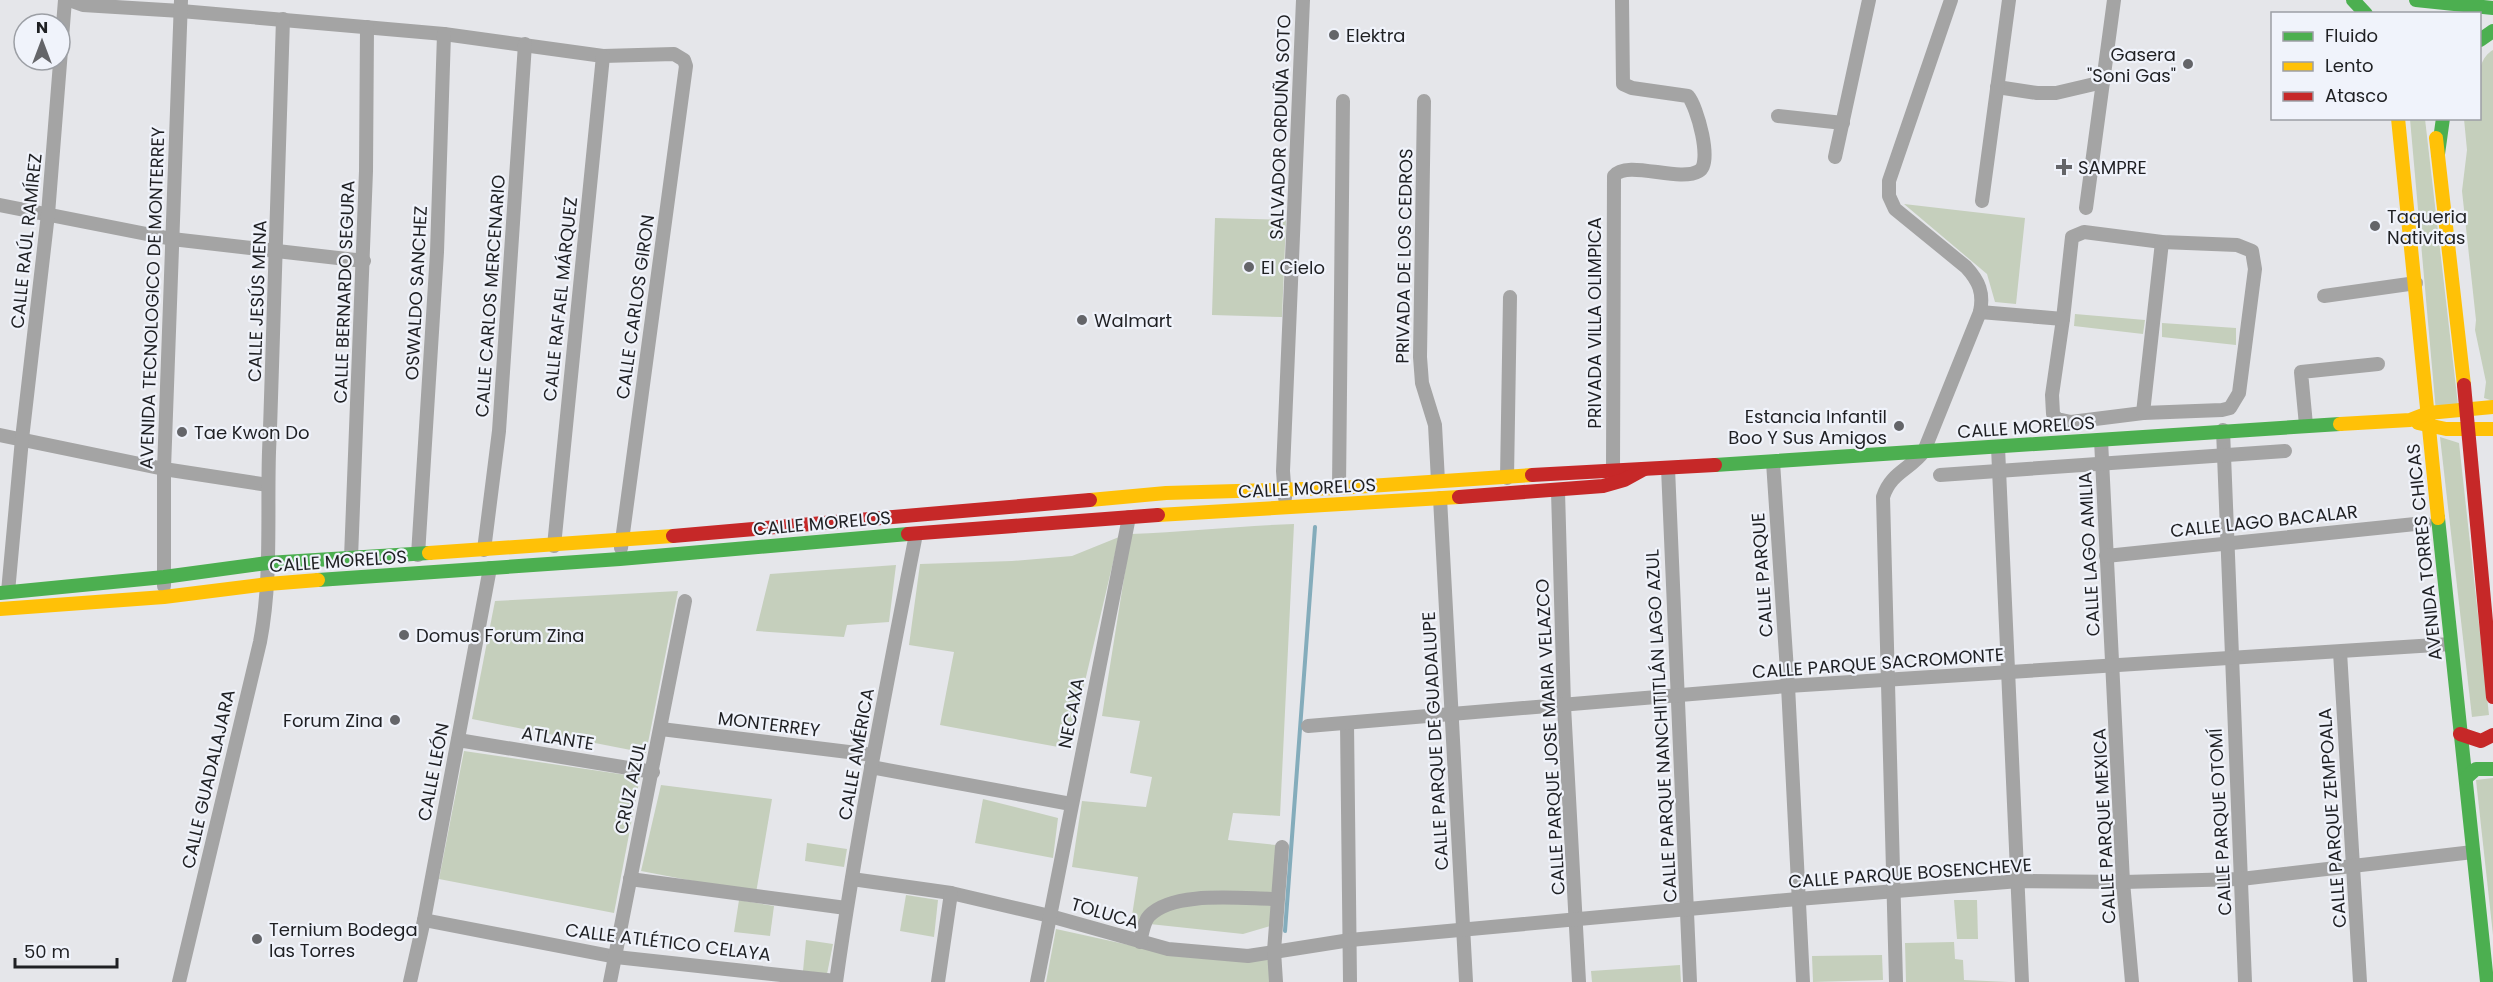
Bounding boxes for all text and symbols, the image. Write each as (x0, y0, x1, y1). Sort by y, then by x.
north arrow (12, 12, 72, 72)
legend (2271, 12, 2481, 120)
street label: SALVADOR ORDUÑA SOTO (1264, 14, 1296, 240)
text: N (36, 16, 48, 39)
place label: Elektra (1346, 23, 1406, 48)
text: Fluido (2325, 23, 2378, 48)
marker: Elektra (1327, 28, 1341, 42)
place label: Gasera "Soni Gas" (2087, 42, 2176, 88)
text: Lento (2325, 53, 2374, 78)
marker: Gasera "Soni Gas" (2181, 57, 2195, 71)
text: Atasco (2325, 83, 2388, 108)
street label: AVENIDA TECNOLOGICO DE MONTERREY (134, 126, 170, 470)
street label: PRIVADA DE LOS CEDROS (1390, 148, 1418, 364)
street label: CALLE RAÚL RAMÍREZ (4, 152, 48, 330)
place label: SAMPRE (2078, 155, 2147, 180)
marker: SAMPRE (2055, 158, 2073, 176)
street label: CALLE CARLOS MERCENARIO (469, 174, 511, 418)
street label: CALLE BERNARDO SEGURA (328, 180, 360, 404)
street label: CALLE RAFAEL MÁRQUEZ (537, 195, 583, 403)
place label: Taqueria Nativitas (2387, 204, 2467, 250)
street label: OSWALDO SANCHEZ (399, 205, 433, 381)
street label: CALLE CARLOS GIRON (610, 213, 660, 401)
street label: PRIVADA VILLA OLIMPICA (1582, 217, 1607, 429)
marker: Taqueria Nativitas (2368, 219, 2382, 233)
street label: CALLE JESÚS MENA (242, 220, 272, 382)
place label: El Cielo (1261, 255, 1325, 280)
marker: El Cielo (1242, 260, 1256, 274)
place label: Walmart (1094, 308, 1172, 333)
marker: Walmart (1075, 313, 1089, 327)
place label: Estancia Infantil Boo Y Sus Amigos (1728, 404, 1887, 450)
street label: CALLE MORELOS (1956, 410, 2096, 444)
marker: Estancia Infantil Boo Y Sus Amigos (1892, 419, 1906, 433)
place label: Tae Kwon Do (194, 420, 310, 445)
marker: Tae Kwon Do (175, 425, 189, 439)
street label: AVENIDA TORRES CHICAS (2400, 442, 2448, 662)
street label: CALLE LAGO AMILIA (2072, 471, 2106, 637)
street label: CALLE MORELOS (1237, 472, 1377, 504)
street label: CALLE LAGO BACALAR (2169, 499, 2359, 543)
street label: CALLE MORELOS (752, 505, 892, 541)
street label: CALLE PARQUE (1745, 512, 1779, 638)
street label: CALLE MORELOS (268, 544, 408, 578)
street label: CALLE PARQUE NANCHITITLÁN LAGO AZUL (1639, 549, 1683, 903)
street label: CALLE PARQUE JOSE MARIA VELAZCO (1529, 578, 1571, 896)
street label: CALLE PARQUE DE GUADALUPE (1416, 611, 1454, 871)
place label: Domus Forum Zina (416, 623, 585, 648)
marker: Domus Forum Zina (397, 628, 411, 642)
street label: CALLE PARQUE SACROMONTE (1751, 642, 2005, 684)
street label: NECAXA (1052, 676, 1090, 750)
street label: CALLE AMÉRICA (832, 686, 880, 822)
street label: CALLE GUADALAJARA (175, 687, 241, 871)
street label: MONTERREY (716, 705, 822, 743)
street label: CALLE PARQUE ZEMPOALA (2312, 707, 2352, 929)
place label: Forum Zina (283, 708, 383, 733)
marker: Forum Zina (388, 713, 402, 727)
street label: ATLANTE (520, 720, 596, 756)
street label: CALLE LEÓN (411, 721, 455, 823)
street label: CALLE PARQUE MEXICA (2086, 728, 2122, 924)
street label: CALLE PARQUE OTOMÍ (2203, 728, 2237, 916)
street label: CRUZ AZUL (608, 740, 652, 836)
street label: CALLE PARQUE BOSENCHEVE (1787, 852, 2033, 894)
street label: TOLUCA (1068, 891, 1142, 935)
place label: Ternium Bodega las Torres (269, 917, 418, 963)
street label: CALLE ATLÉTICO CELAYA (564, 917, 772, 967)
scale bar (15, 931, 117, 969)
marker: Ternium Bodega las Torres (250, 932, 264, 946)
text: 50 m (24, 939, 70, 964)

